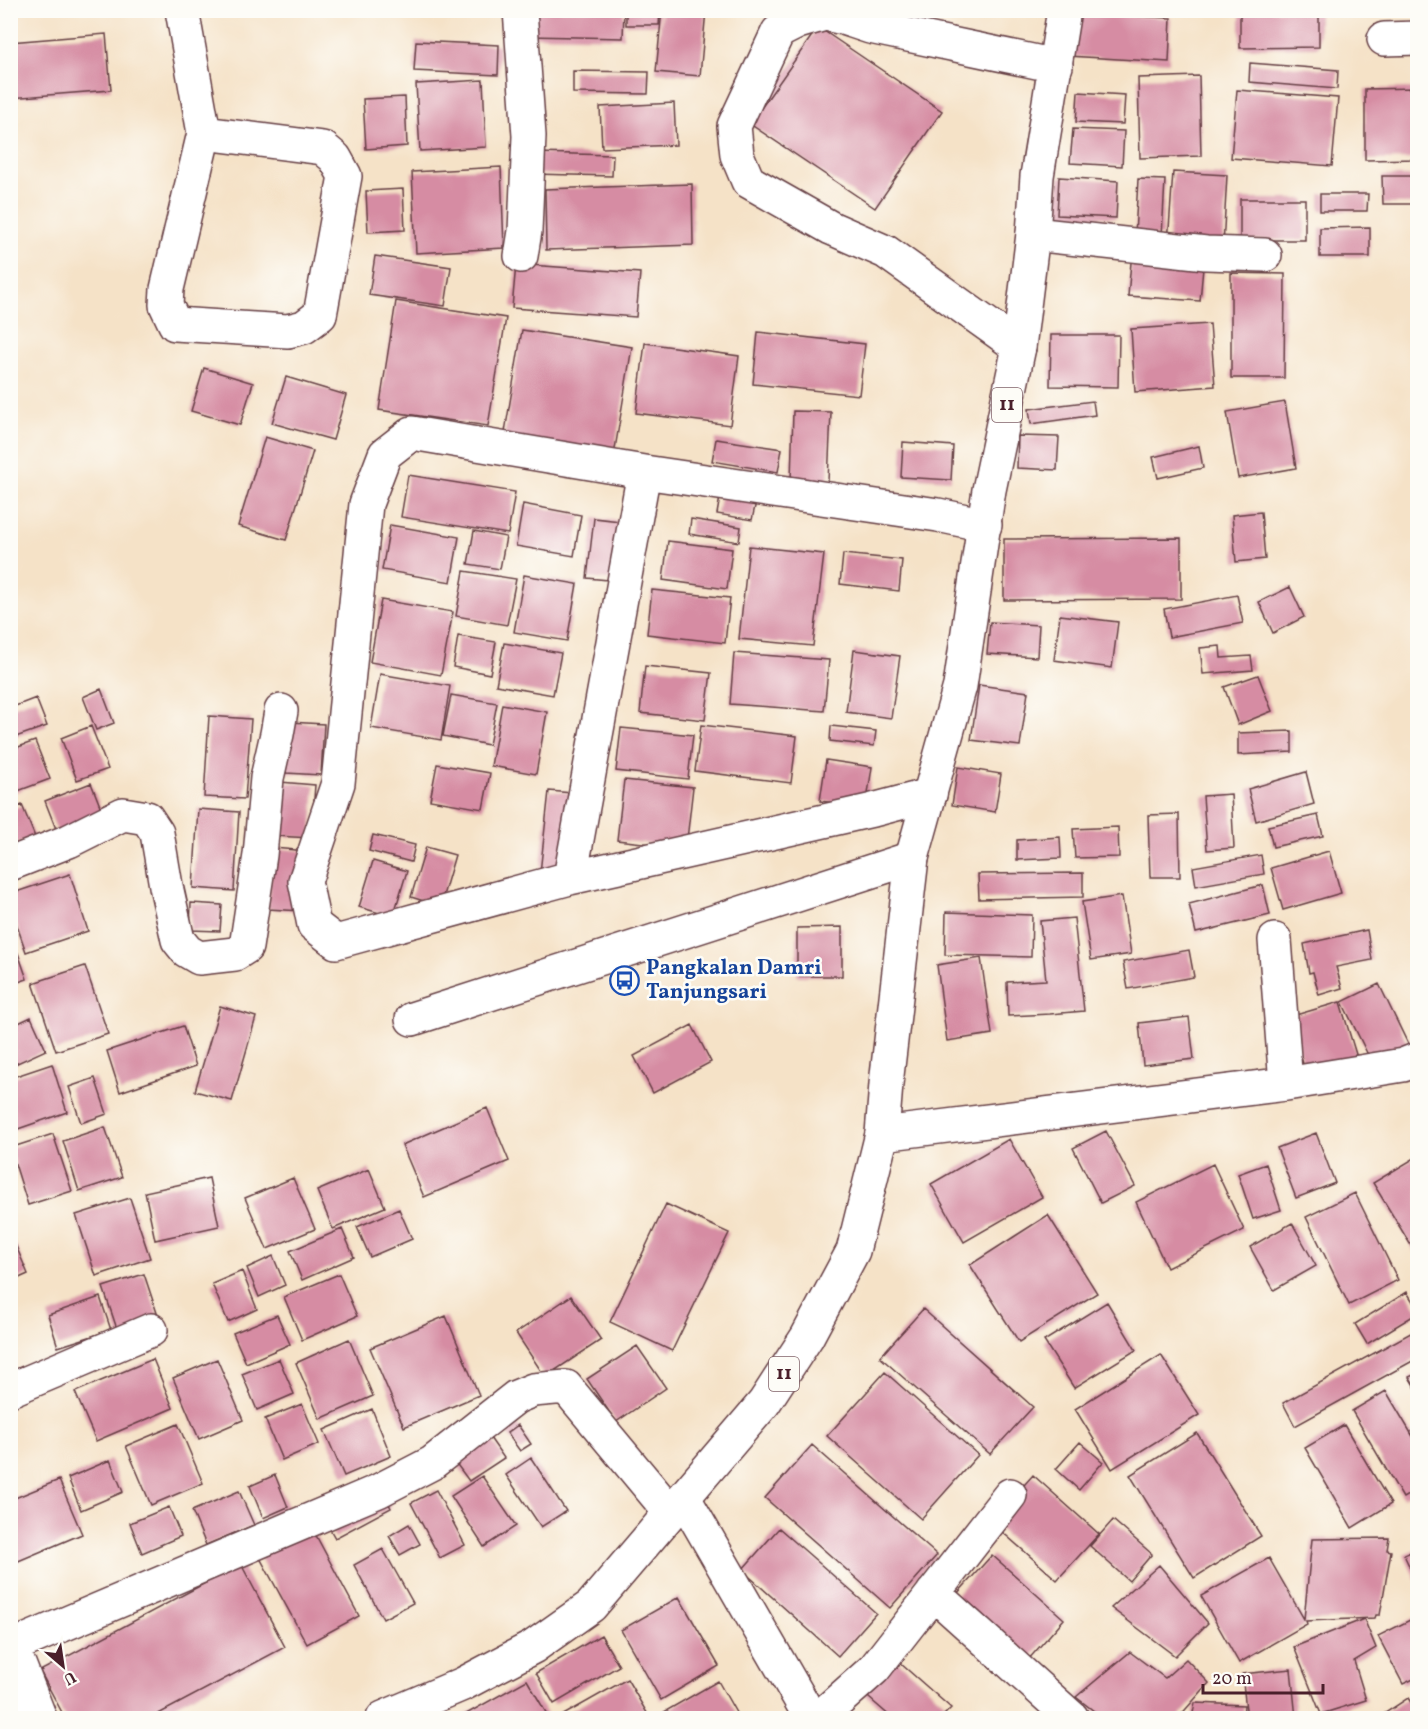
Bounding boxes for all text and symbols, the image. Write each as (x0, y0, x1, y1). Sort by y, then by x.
road number: 11 (992, 388, 1022, 422)
place label: Pangkalan Damri Tanjungsari (646, 954, 822, 1007)
bus stop icon: Pangkalan Damri Tanjungsari (609, 964, 641, 996)
road number: 11 (769, 1357, 799, 1391)
north arrow (33, 1636, 93, 1696)
scale bar (1203, 1657, 1323, 1695)
text: U (59, 1665, 79, 1690)
text: 20 m (1212, 1667, 1252, 1692)

